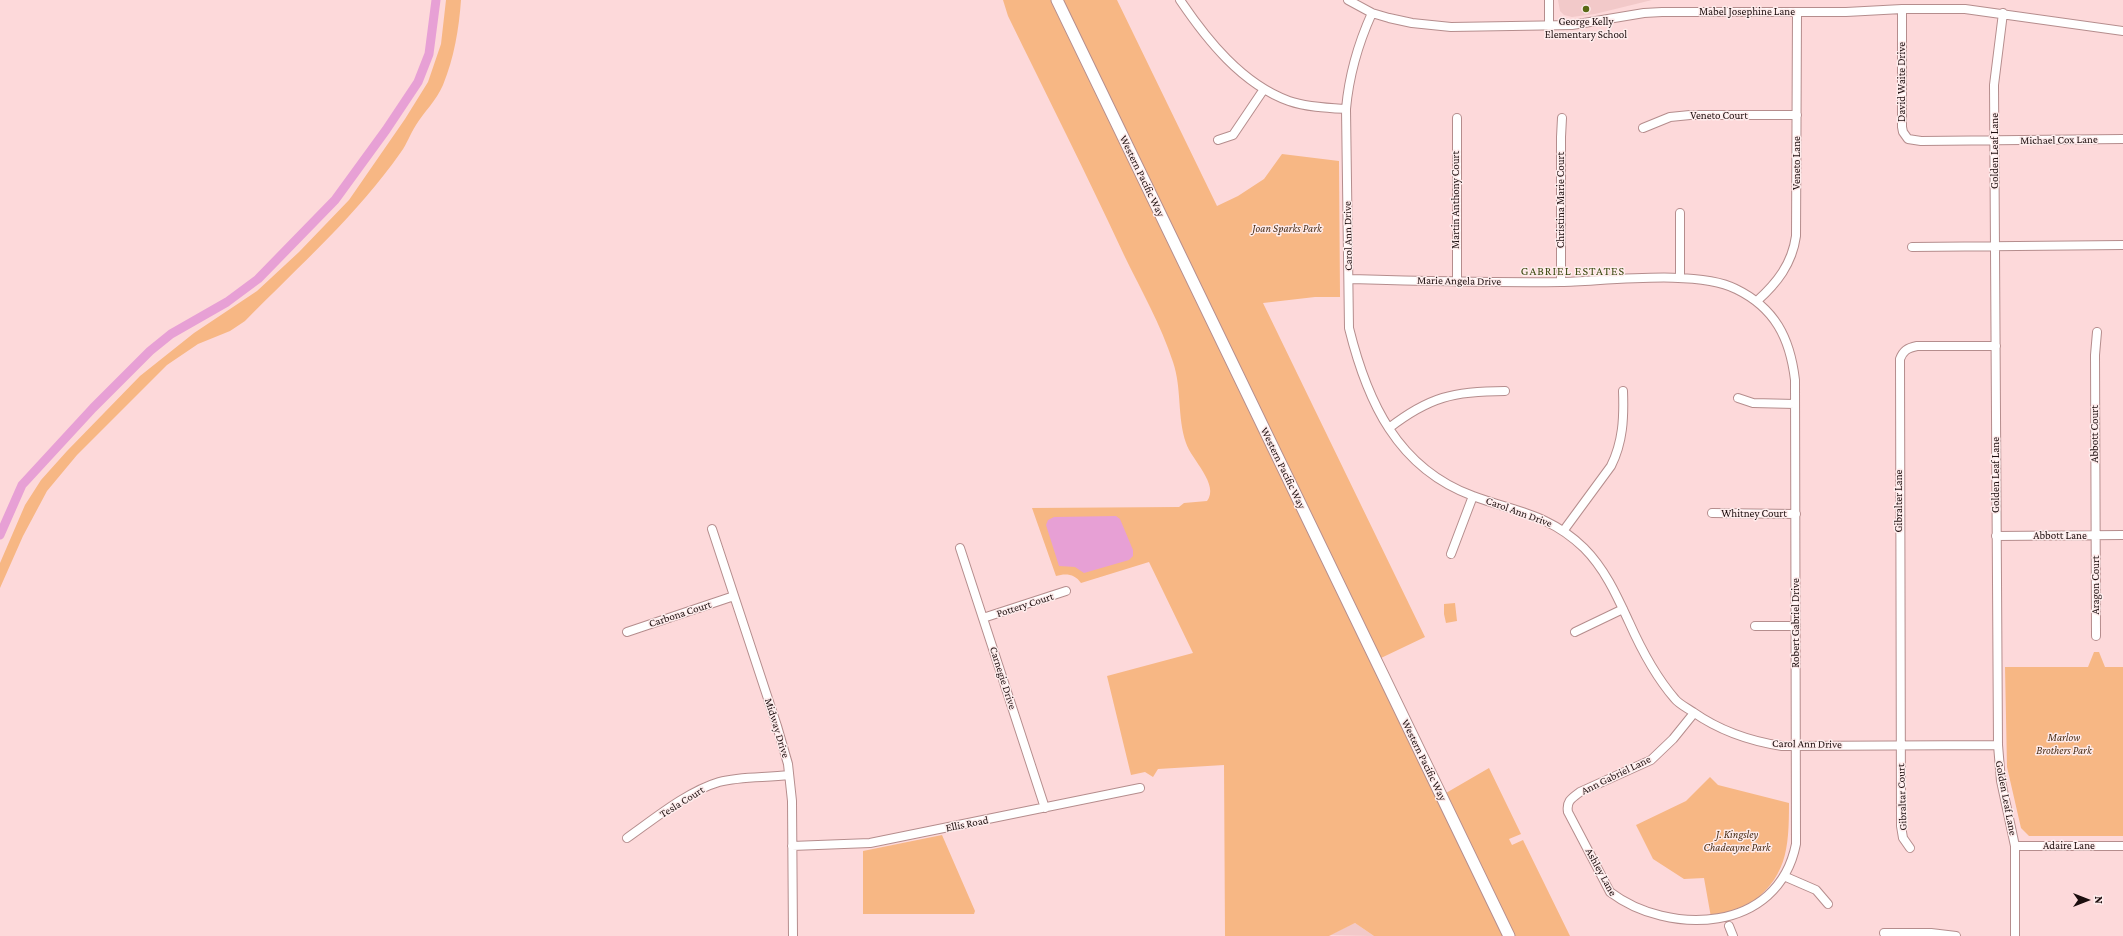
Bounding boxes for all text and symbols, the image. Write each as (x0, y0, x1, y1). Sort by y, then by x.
marker: George Kelly Elementary School (1581, 4, 1591, 14)
street label: Mabel Josephine Lane (1699, 5, 1795, 19)
place label: George Kelly Elementary School (1545, 15, 1627, 41)
street label: David Waite Drive (1895, 42, 1909, 122)
street label: Veneto Court (1690, 109, 1748, 123)
street label: Golden Leaf Lane (1988, 113, 2002, 189)
street label: Western Pacific Way (1117, 133, 1167, 219)
street label: Michael Cox Lane (2020, 133, 2098, 147)
street label: Veneto Lane (1790, 136, 1804, 190)
street label: Martin Anthony Court (1449, 151, 1463, 249)
street label: Christina Marie Court (1554, 152, 1568, 248)
street label: Carol Ann Drive (1341, 201, 1355, 271)
park label: Joan Sparks Park (1252, 222, 1322, 236)
district label: GABRIEL ESTATES (1521, 264, 1625, 278)
street label: Marie Angela Drive (1417, 274, 1501, 288)
street label: Abbott Court (2088, 405, 2102, 463)
street label: Western Pacific Way (1258, 425, 1308, 511)
street label: Golden Leaf Lane (1989, 437, 2003, 513)
street label: Gibralter Lane (1892, 470, 1906, 532)
street label: Carol Ann Drive (1484, 494, 1554, 530)
street label: Whitney Court (1721, 507, 1787, 521)
street label: Abbott Lane (2033, 529, 2087, 543)
street label: Aragon Court (2089, 555, 2103, 615)
street label: Robert Gabriel Drive (1789, 578, 1803, 668)
street label: Pottery Court (995, 590, 1055, 620)
street label: Carbona Court (647, 598, 713, 630)
street label: Carnegie Drive (987, 645, 1019, 711)
street label: Midway Drive (762, 696, 792, 760)
street label: Western Pacific Way (1399, 717, 1449, 803)
park label: Marlow Brothers Park (2036, 731, 2092, 757)
street label: Carol Ann Drive (1772, 737, 1842, 751)
street label: Ann Gabriel Lane (1579, 752, 1653, 798)
street label: Golden Leaf Lane (1992, 759, 2020, 837)
street label: Gibraltar Court (1894, 763, 1910, 831)
street label: Tesla Court (657, 783, 707, 821)
street label: Ellis Road (944, 813, 990, 835)
park label: J. Kingsley Chadeayne Park (1704, 828, 1770, 854)
street label: Adaire Lane (2043, 839, 2095, 853)
street label: Ashley Lane (1582, 846, 1620, 898)
north arrow (2067, 880, 2107, 920)
text: N (2093, 896, 2105, 904)

